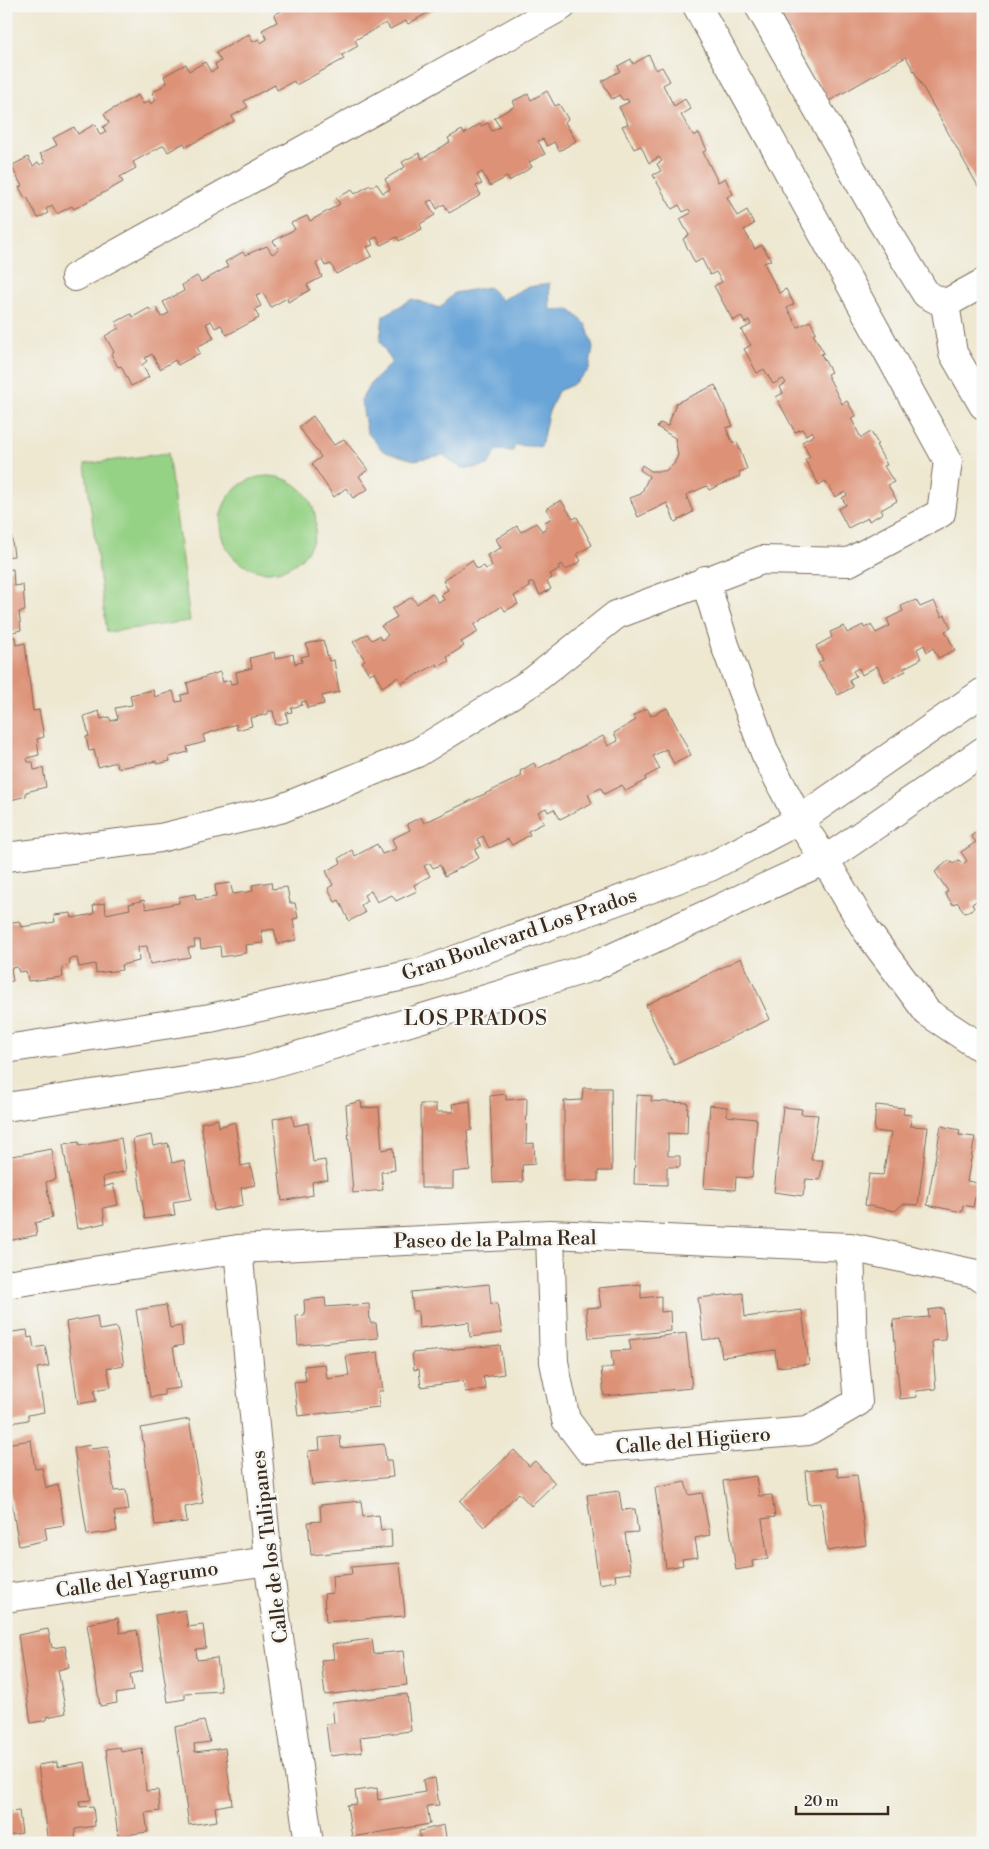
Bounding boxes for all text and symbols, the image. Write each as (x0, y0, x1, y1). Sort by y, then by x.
street label: Gran Boulevard Los Prados (399, 883, 640, 987)
district label: LOS PRADOS (404, 1006, 548, 1032)
street label: Paseo de la Palma Real (393, 1226, 597, 1255)
street label: Calle del Higüero (615, 1422, 772, 1461)
street label: Calle de los Tulipanes (246, 1449, 295, 1645)
street label: Calle del Yagrumo (54, 1557, 220, 1604)
scale bar (796, 1784, 889, 1816)
text: 20 m (804, 1792, 839, 1811)

